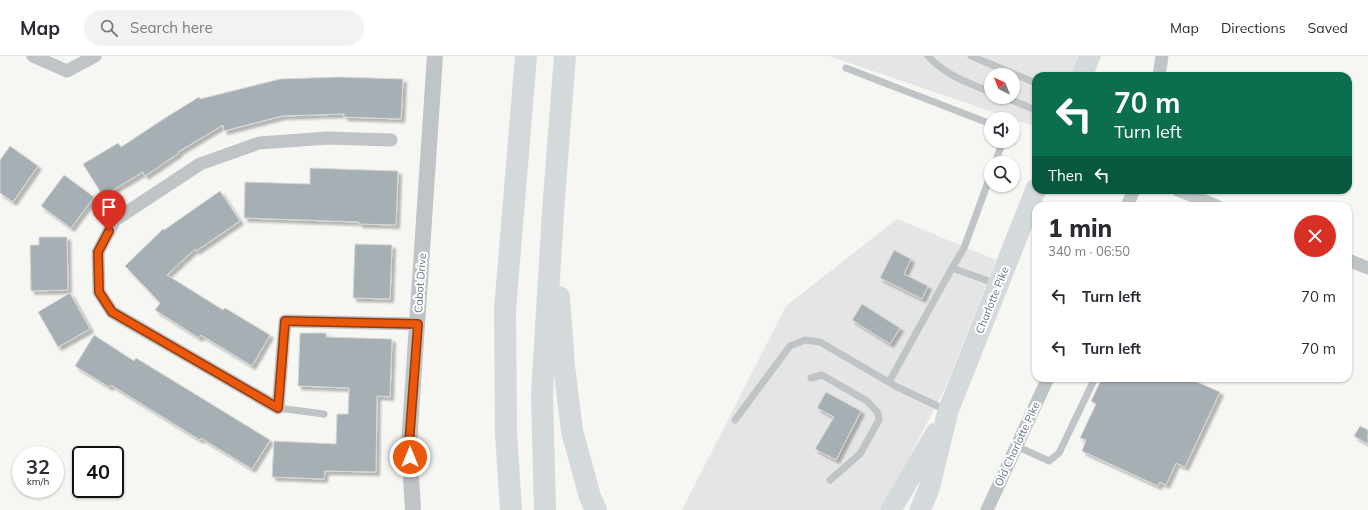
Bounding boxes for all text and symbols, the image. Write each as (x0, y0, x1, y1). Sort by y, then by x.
search box (84, 10, 364, 46)
text: Map (20, 16, 60, 40)
icon: search (98, 17, 120, 39)
text: Search here (130, 18, 213, 37)
text: Map (1170, 19, 1199, 37)
text: Directions (1221, 19, 1286, 37)
text: Saved (1308, 19, 1348, 37)
north arrow (984, 68, 1020, 104)
map controls (984, 68, 1020, 192)
text: 70 m (1114, 85, 1180, 120)
icon: left (1048, 88, 1100, 140)
button: sound (984, 112, 1020, 148)
text: Turn left (1114, 120, 1182, 143)
button: search (984, 156, 1020, 192)
icon: left (1091, 164, 1113, 186)
text: Then (1048, 166, 1083, 185)
pin (92, 190, 126, 231)
icon: arrive (98, 196, 120, 218)
text: 1 min (1048, 213, 1112, 243)
button: close (1294, 215, 1336, 257)
text: 340 m · 06:50 (1048, 243, 1130, 259)
street label: Cabot Drive (411, 253, 429, 313)
street label: Charlotte Pike (972, 264, 1012, 336)
icon: left (1048, 285, 1070, 307)
text: Turn left (1082, 287, 1141, 306)
text: 70 m (1301, 287, 1336, 306)
icon: left (1048, 337, 1070, 359)
text: Turn left (1082, 339, 1141, 358)
text: 70 m (1301, 339, 1336, 358)
street label: Old Charlotte Pike (991, 400, 1043, 488)
position arrow (389, 436, 431, 478)
speed limit sign: 40 (72, 446, 124, 498)
text: 32 (26, 454, 50, 479)
text: km/h (27, 475, 49, 488)

